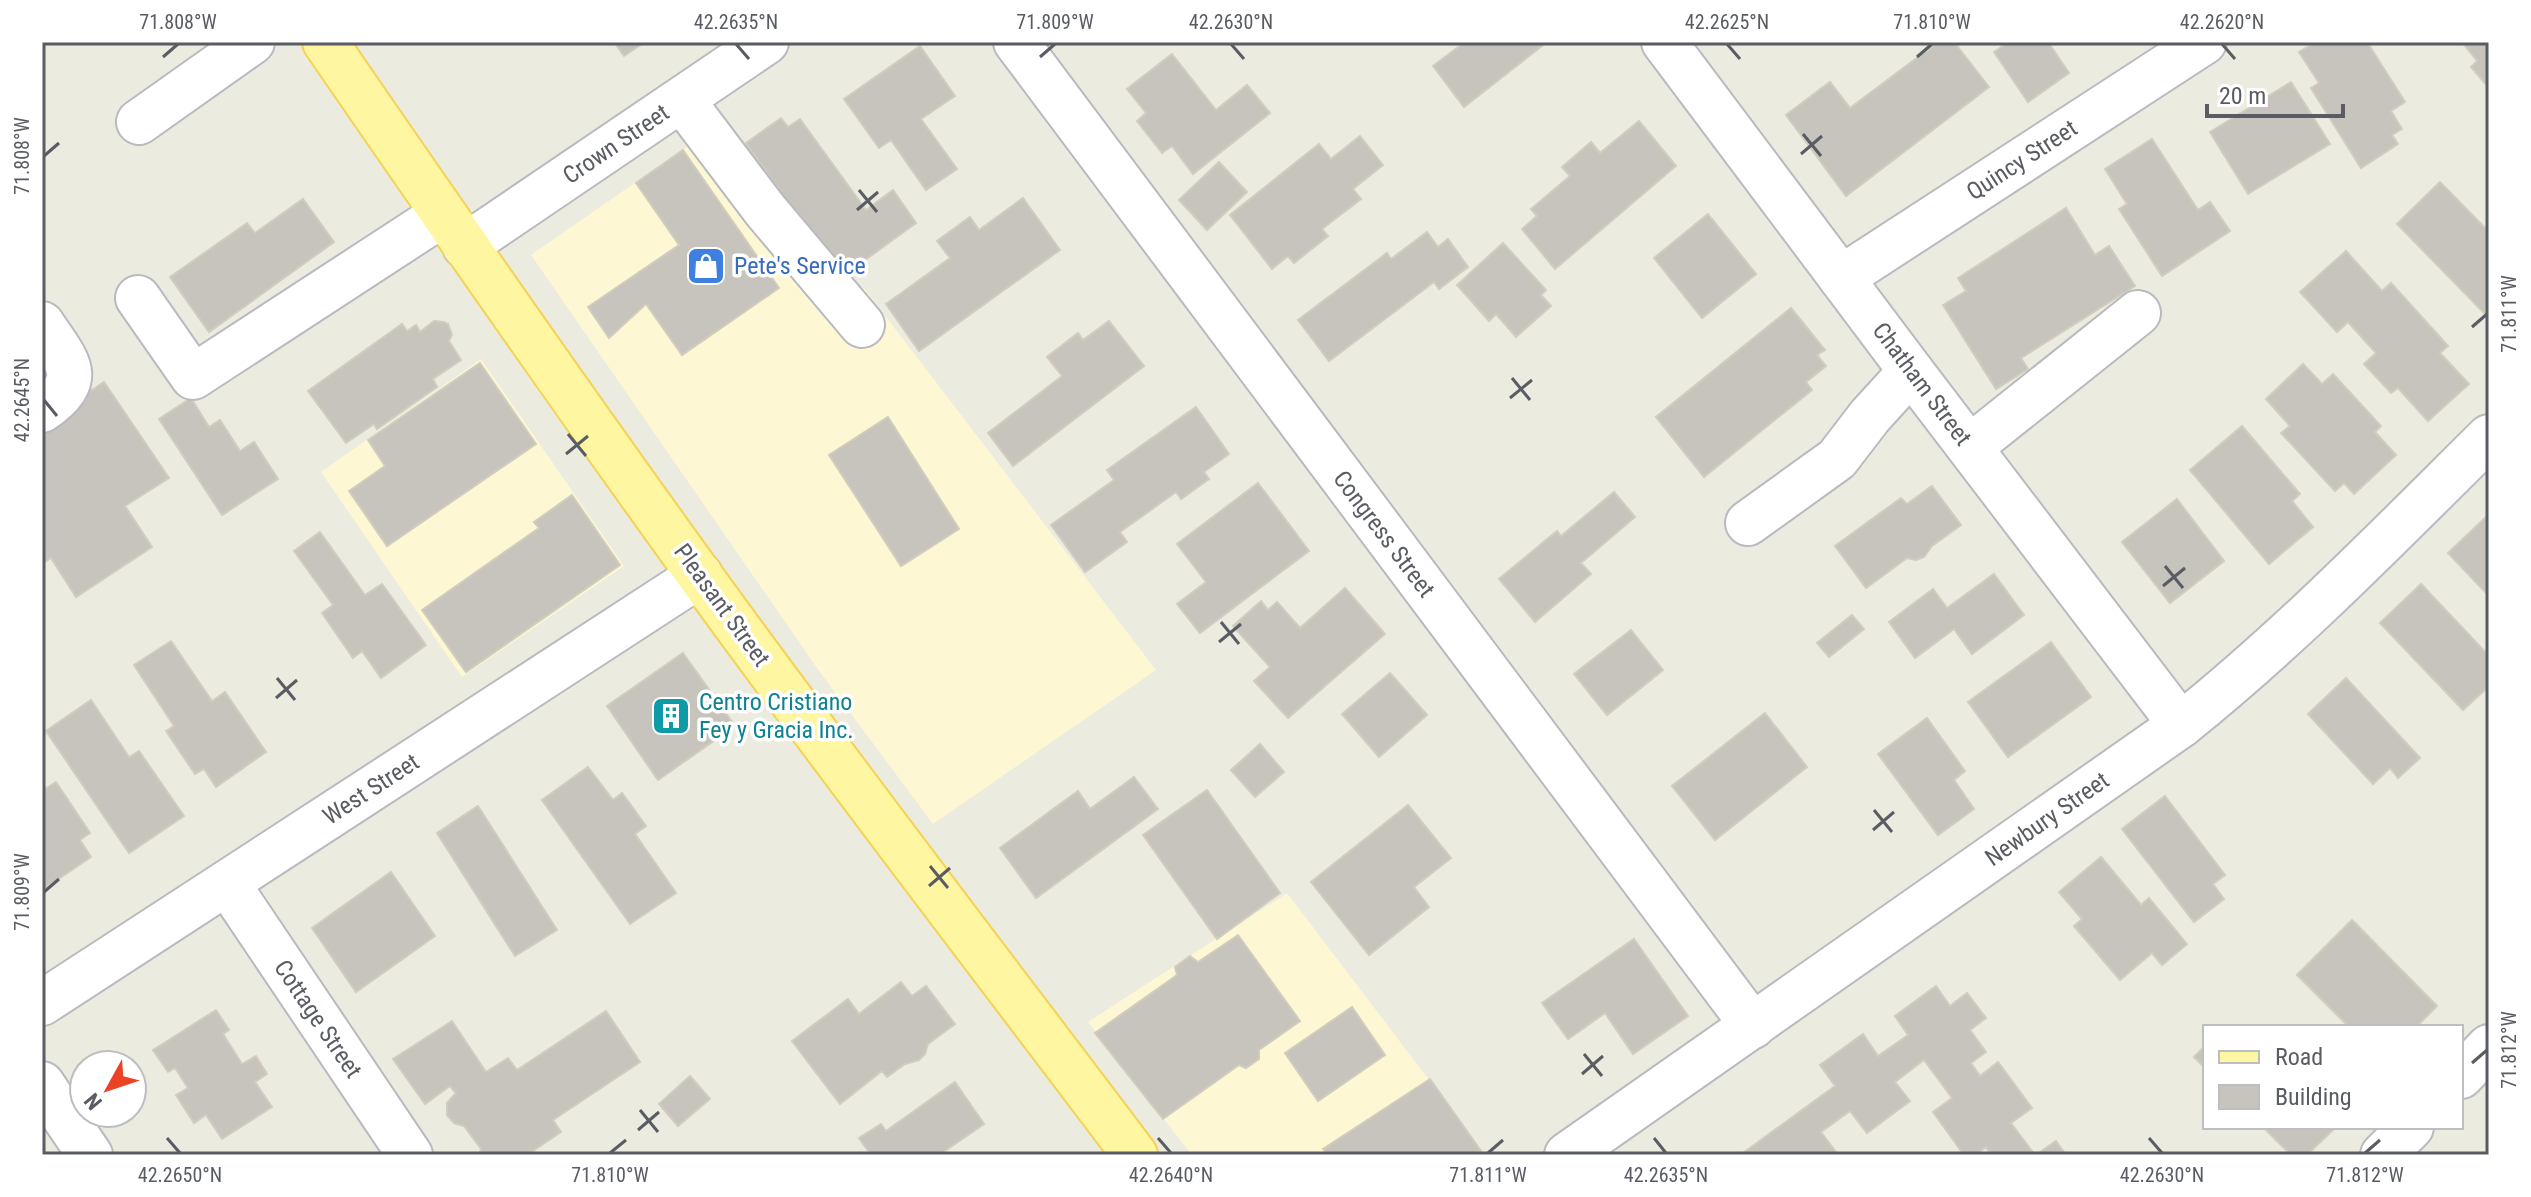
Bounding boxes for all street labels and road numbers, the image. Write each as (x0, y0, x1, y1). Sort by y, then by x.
street label: Crown Street (558, 98, 674, 190)
street label: Quincy Street (1962, 114, 2082, 206)
street label: Chatham Street (1867, 317, 1977, 451)
street label: Congress Street (1327, 465, 1441, 603)
street label: Pleasant Street (668, 538, 776, 672)
street label: West Street (318, 748, 424, 830)
street label: Newbury Street (1980, 766, 2114, 872)
street label: Cottage Street (268, 955, 368, 1083)

